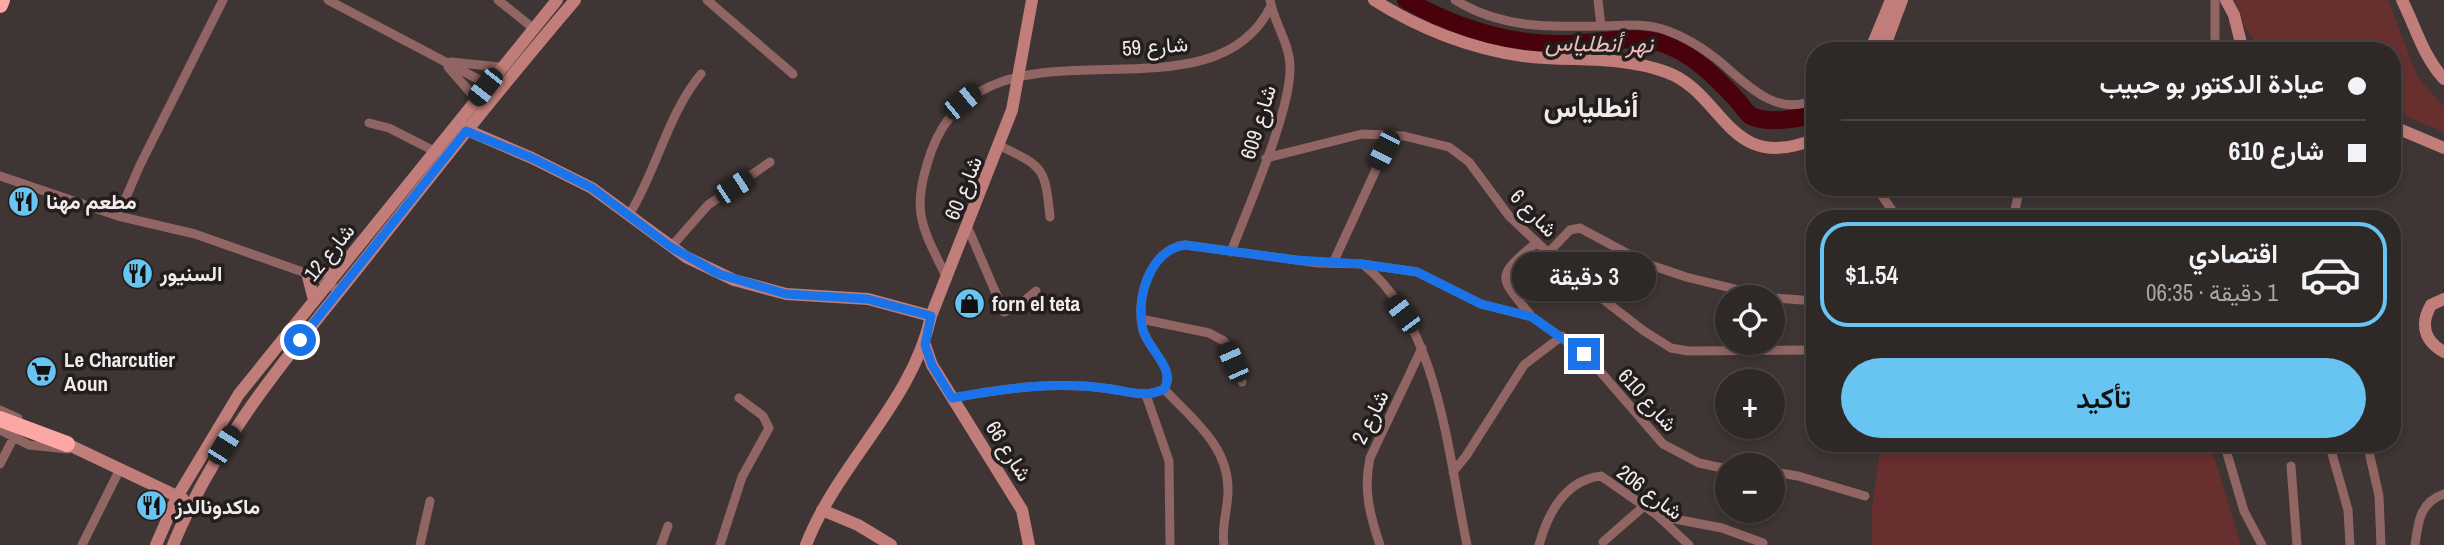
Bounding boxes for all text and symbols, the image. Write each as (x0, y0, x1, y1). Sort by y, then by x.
water label: نهر أنطلياس (1545, 27, 1655, 59)
street label: شارع 59 (1121, 29, 1189, 63)
car (464, 64, 507, 110)
text: عيادة الدكتور بو حبيب (2099, 66, 2324, 101)
car (940, 81, 985, 123)
street label: شارع 609 (1233, 82, 1283, 162)
district label: أنطلياس (1544, 88, 1638, 126)
car (1366, 127, 1403, 173)
text: شارع 610 (2229, 133, 2324, 168)
street label: شارع 60 (937, 152, 989, 224)
car (711, 167, 758, 207)
street label: شارع 6 (1504, 183, 1564, 243)
restaurant icon: مطعم مهنا (6, 184, 40, 218)
place label: مطعم مهنا (46, 187, 137, 216)
street label: شارع 12 (297, 217, 361, 287)
text: اقتصادي (2189, 236, 2278, 271)
icon: car (2299, 243, 2362, 306)
callout: 3 دقيقة (1512, 252, 1656, 302)
restaurant icon: السنيور (120, 256, 154, 290)
text: $1.54 (1845, 257, 1898, 292)
place label: السنيور (159, 259, 222, 288)
text: 3 دقيقة (1549, 261, 1619, 292)
text: 1 دقيقة · 06:35 (2146, 277, 2278, 308)
map controls (1715, 285, 1785, 523)
button: locate (1715, 285, 1785, 355)
shop icon: forn el teta (952, 286, 986, 320)
place label: forn el teta (992, 289, 1080, 318)
car (1382, 291, 1425, 337)
route start (284, 324, 316, 356)
route end (1568, 338, 1600, 370)
car (1215, 339, 1252, 385)
place label: Le Charcutier Aoun (64, 345, 175, 398)
supermarket icon: Le Charcutier Aoun (24, 354, 58, 388)
button: تأكيد (1841, 358, 2366, 438)
street label: شارع 610 (1612, 362, 1684, 438)
button: + (1715, 369, 1785, 439)
street label: شارع 2 (1345, 385, 1395, 449)
street label: شارع 66 (979, 415, 1039, 487)
car (204, 422, 245, 468)
button: − (1715, 453, 1785, 523)
street label: شارع 206 (1611, 458, 1689, 526)
restaurant icon: ماكدونالدز (135, 489, 169, 523)
place label: ماكدونالدز (174, 492, 260, 521)

